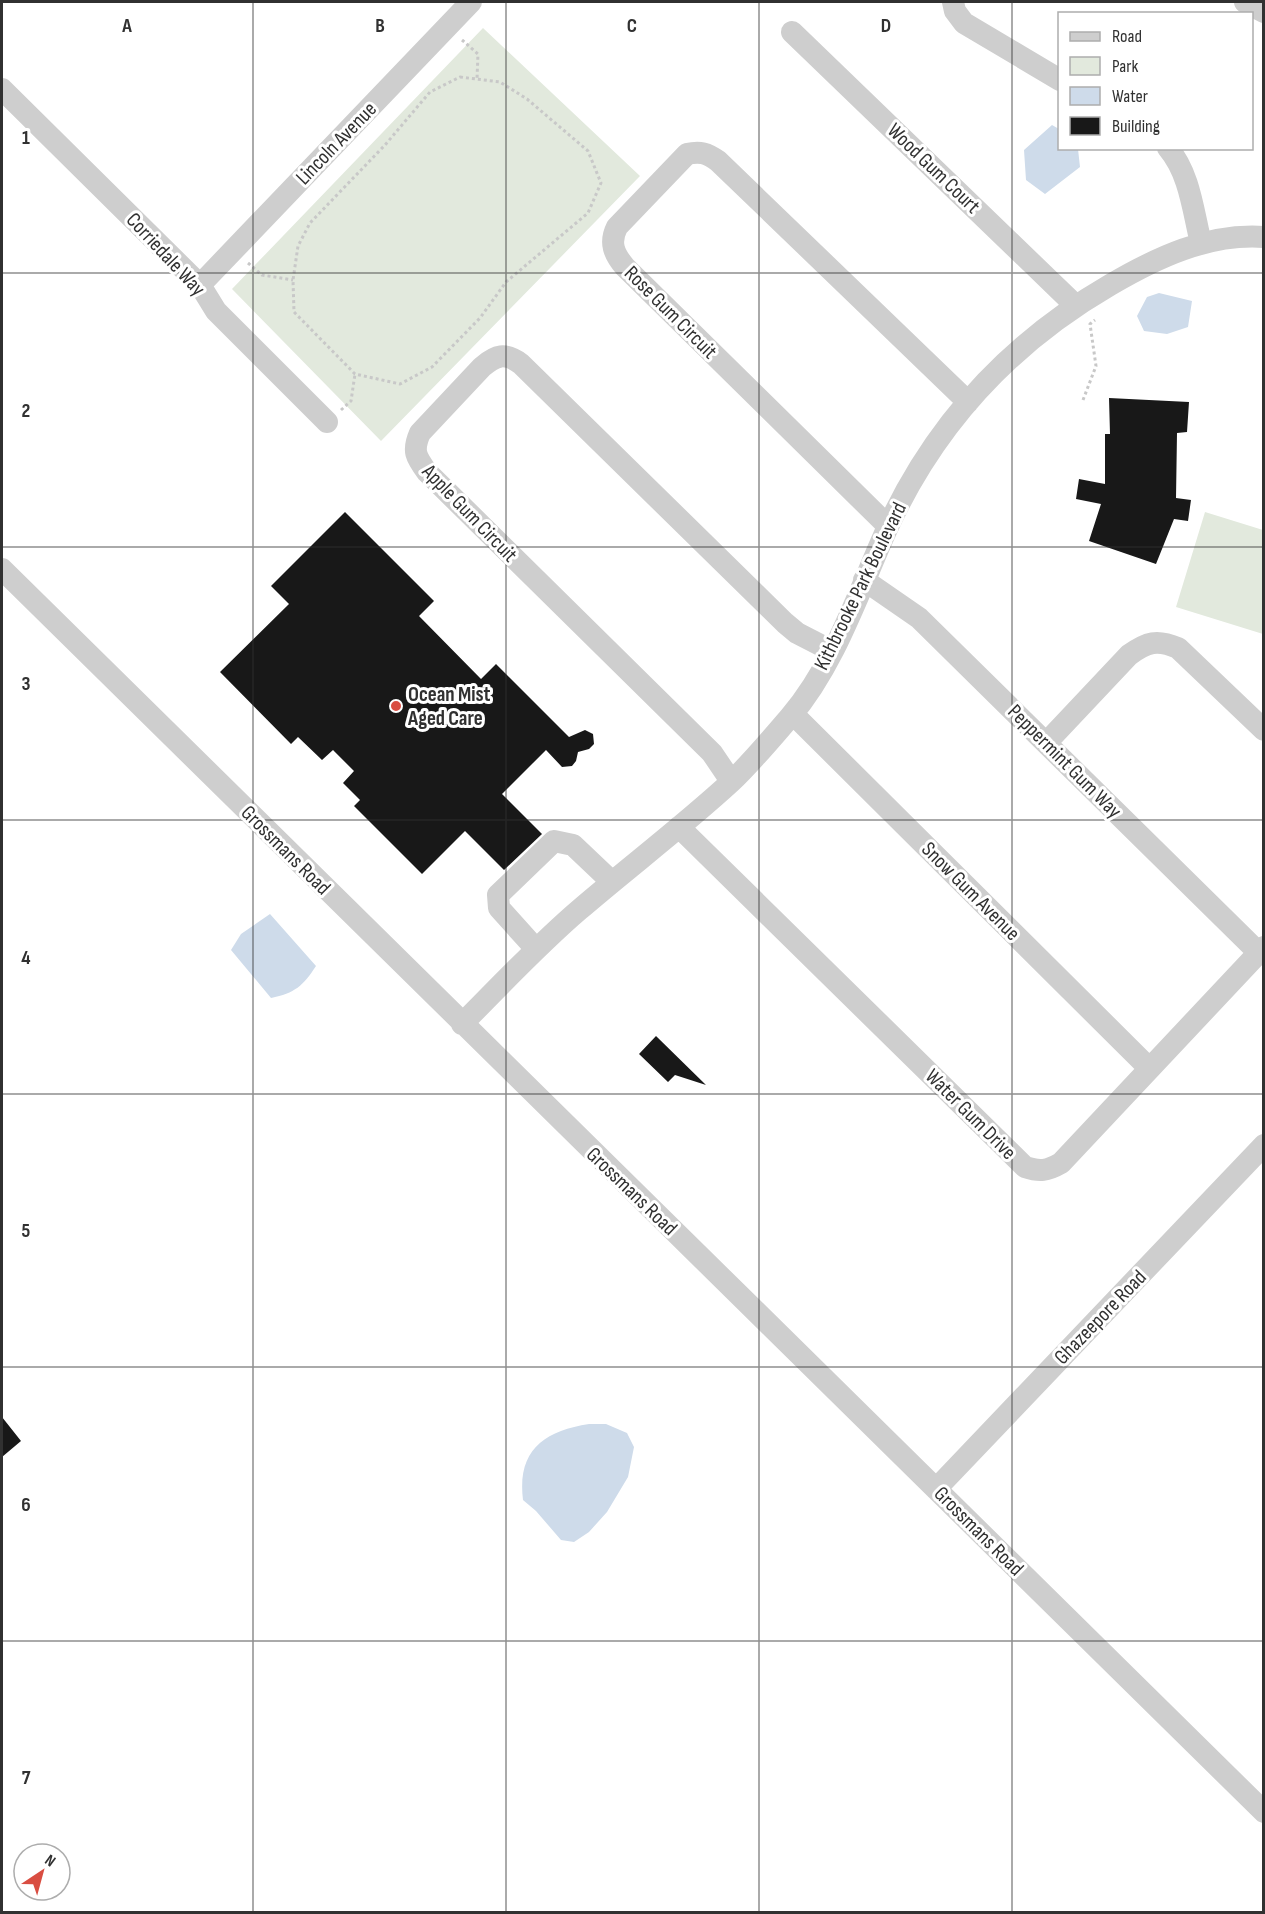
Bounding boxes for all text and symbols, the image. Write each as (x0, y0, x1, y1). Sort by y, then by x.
legend (1058, 12, 1253, 150)
text: A (121, 14, 132, 38)
text: B (375, 14, 385, 38)
text: C (627, 14, 637, 38)
text: D (881, 14, 891, 38)
text: Road (1112, 26, 1142, 47)
text: Park (1112, 56, 1138, 77)
text: Water (1112, 86, 1148, 107)
street label: Lincoln Avenue (291, 97, 382, 190)
text: Building (1112, 116, 1160, 137)
street label: Wood Gum Court (882, 118, 985, 219)
text: 1 (22, 126, 30, 150)
street label: Corriedale Way (121, 207, 211, 301)
street label: Rose Gum Circuit (619, 261, 722, 364)
text: 2 (22, 399, 30, 423)
street label: Apple Gum Circuit (416, 459, 522, 567)
street label: Kithbrooke Park Boulevard (809, 498, 912, 674)
text: 3 (22, 672, 31, 696)
place label: Ocean Mist Aged Care (407, 682, 490, 731)
marker: Ocean Mist Aged Care (389, 699, 403, 713)
street label: Peppermint Gum Way (1003, 699, 1127, 823)
street label: Grossmans Road (236, 800, 336, 900)
street label: Snow Gum Avenue (916, 837, 1025, 946)
text: 4 (21, 946, 31, 970)
street label: Water Gum Drive (920, 1064, 1021, 1165)
street label: Grossmans Road (581, 1142, 682, 1241)
text: 5 (22, 1219, 31, 1243)
street label: Ghazeepore Road (1049, 1265, 1152, 1370)
street label: Grossmans Road (929, 1481, 1029, 1581)
text: 6 (21, 1493, 31, 1517)
text: 7 (22, 1766, 31, 1790)
north arrow (12, 1842, 72, 1902)
text: N (41, 1851, 59, 1871)

